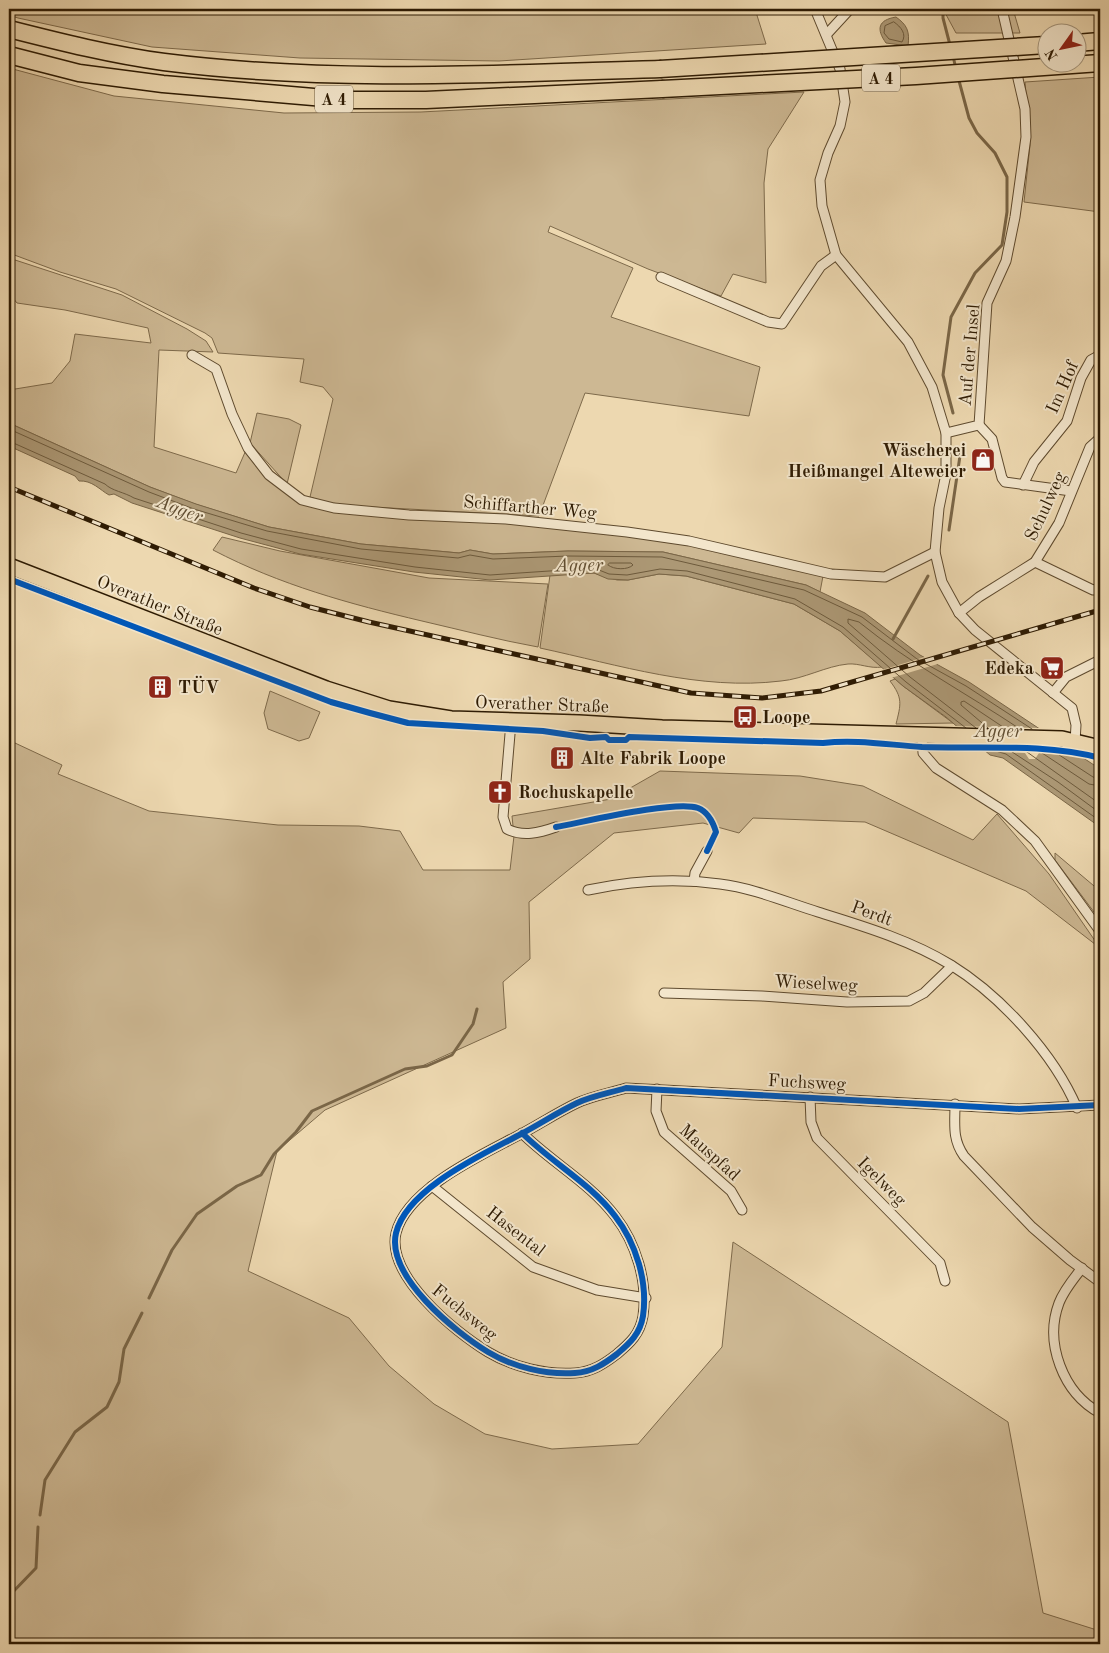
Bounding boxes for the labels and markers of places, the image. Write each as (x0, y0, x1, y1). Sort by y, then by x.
place label: Wäscherei Heißmangel Alteweier (787, 442, 966, 481)
shop icon: Wäscherei Heißmangel Alteweier (970, 447, 996, 473)
supermarket icon: Edeka (1039, 655, 1065, 681)
place label: Edeka (984, 660, 1034, 678)
building icon: TÜV (147, 674, 173, 700)
place label: TÜV (178, 675, 219, 697)
bus stop icon: Loope (732, 704, 758, 730)
place label: Loope (762, 709, 811, 727)
building icon: Alte Fabrik Loope (549, 745, 575, 771)
place label: Alte Fabrik Loope (580, 750, 726, 768)
church icon: Rochuskapelle (487, 779, 513, 805)
place label: Rochuskapelle (518, 784, 633, 802)

